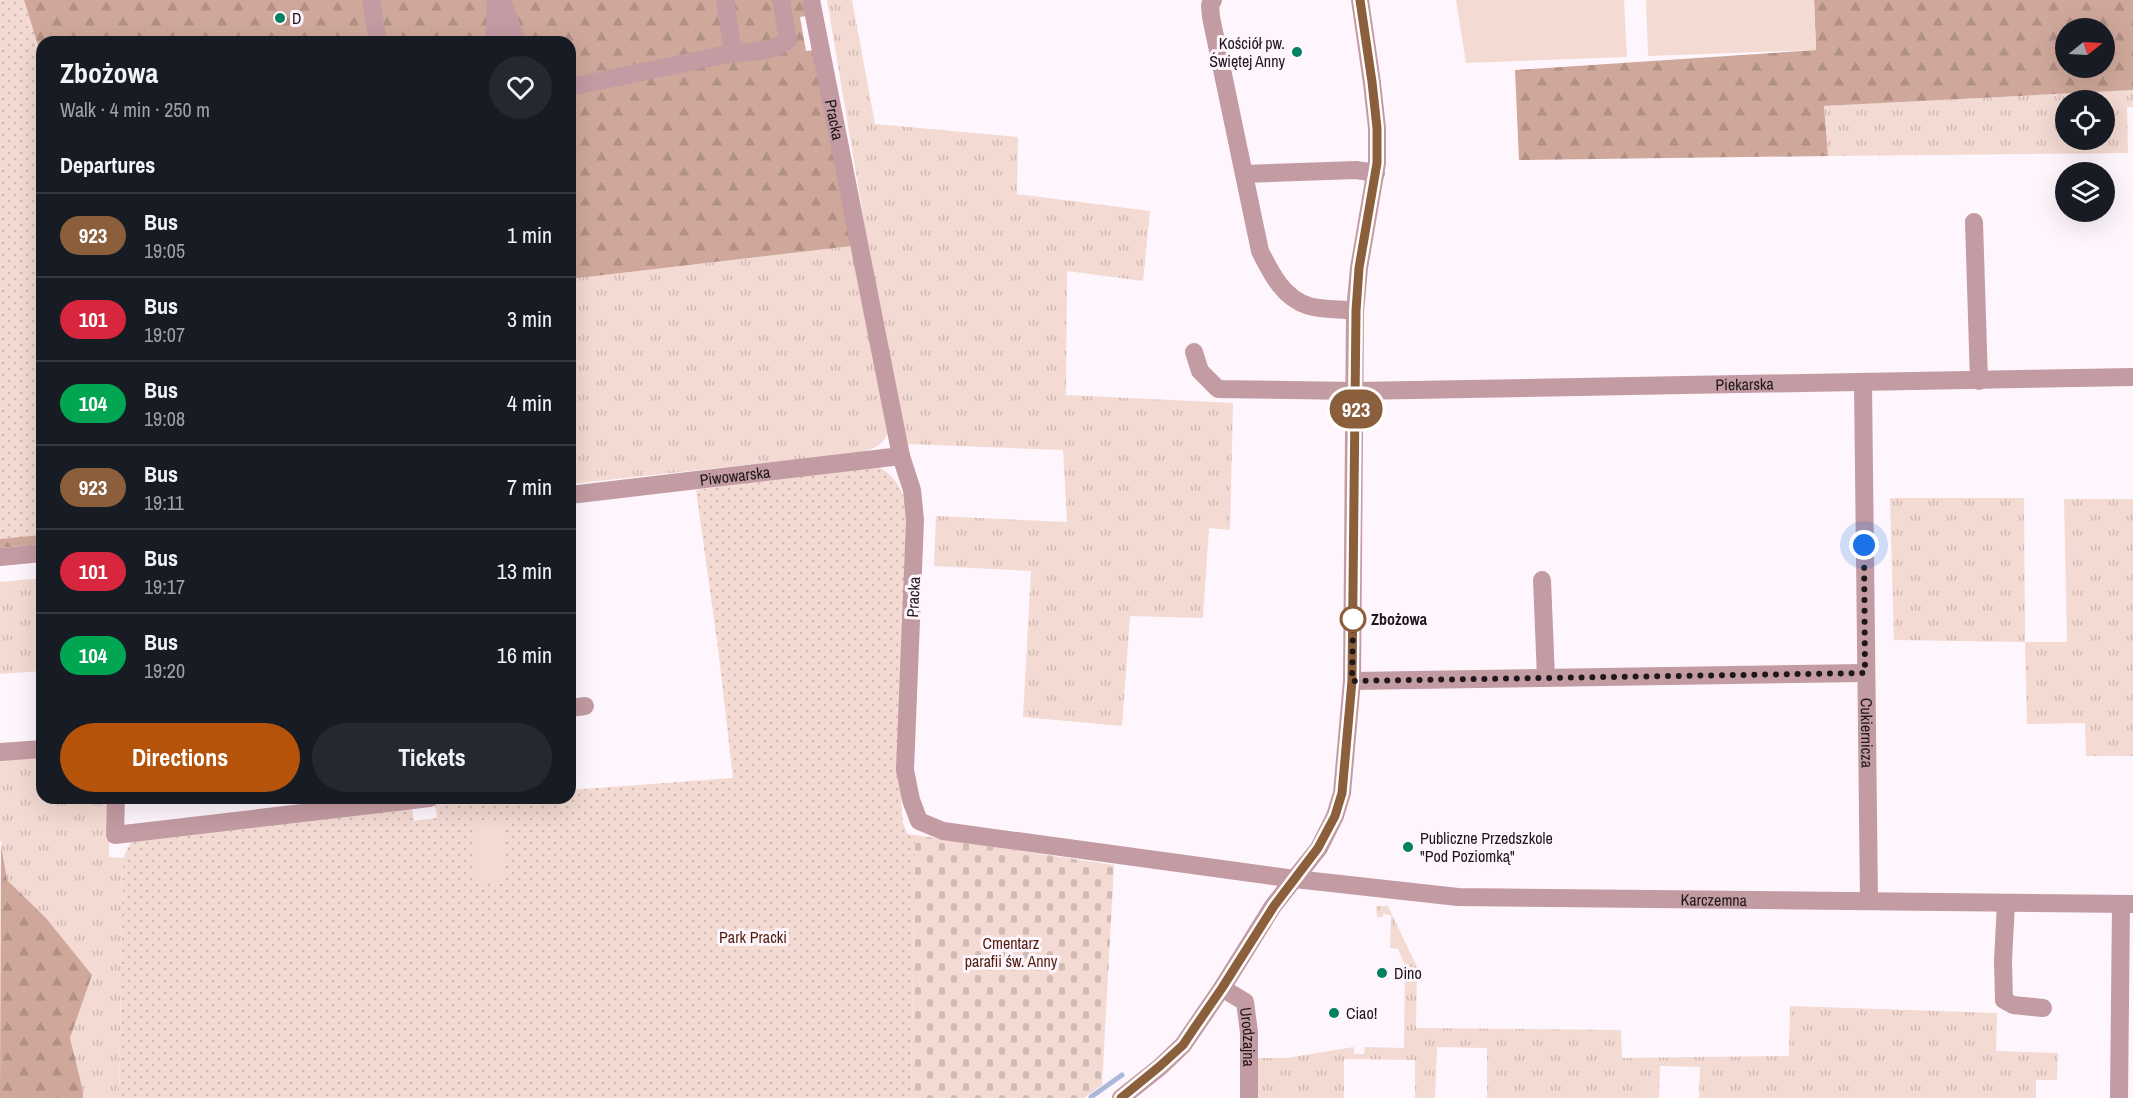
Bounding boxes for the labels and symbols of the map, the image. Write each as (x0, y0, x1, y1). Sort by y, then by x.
place label: D (292, 7, 301, 29)
marker: D (273, 11, 287, 25)
north arrow (2055, 18, 2115, 78)
place label: Kościół pw. Świętej Anny (1209, 32, 1285, 72)
marker: Kościół pw. Świętej Anny (1290, 45, 1304, 59)
street label: Pracka (820, 98, 850, 143)
street label: Piekarska (1715, 372, 1775, 396)
line badge: 923 (1322, 390, 1390, 428)
street label: Piwowarska (698, 460, 772, 491)
your location (1849, 530, 1879, 560)
street label: Pracka (901, 575, 925, 618)
marker: Zbożowa (1340, 606, 1366, 632)
place label: Zbożowa (1371, 608, 1428, 630)
street label: Cukiernicza (1856, 698, 1878, 769)
place label: Publiczne Przedszkole "Pod Poziomką" (1420, 827, 1553, 867)
marker: Publiczne Przedszkole "Pod Poziomką" (1401, 840, 1415, 854)
street label: Karczemna (1680, 888, 1748, 911)
park label: Park Pracki (719, 926, 787, 948)
park label: Cmentarz parafii św. Anny (965, 932, 1058, 972)
place label: Dino (1394, 962, 1422, 984)
marker: Dino (1375, 966, 1389, 980)
place label: Ciao! (1346, 1002, 1377, 1024)
street label: Urodzajna (1235, 1006, 1260, 1067)
marker: Ciao! (1327, 1006, 1341, 1020)

